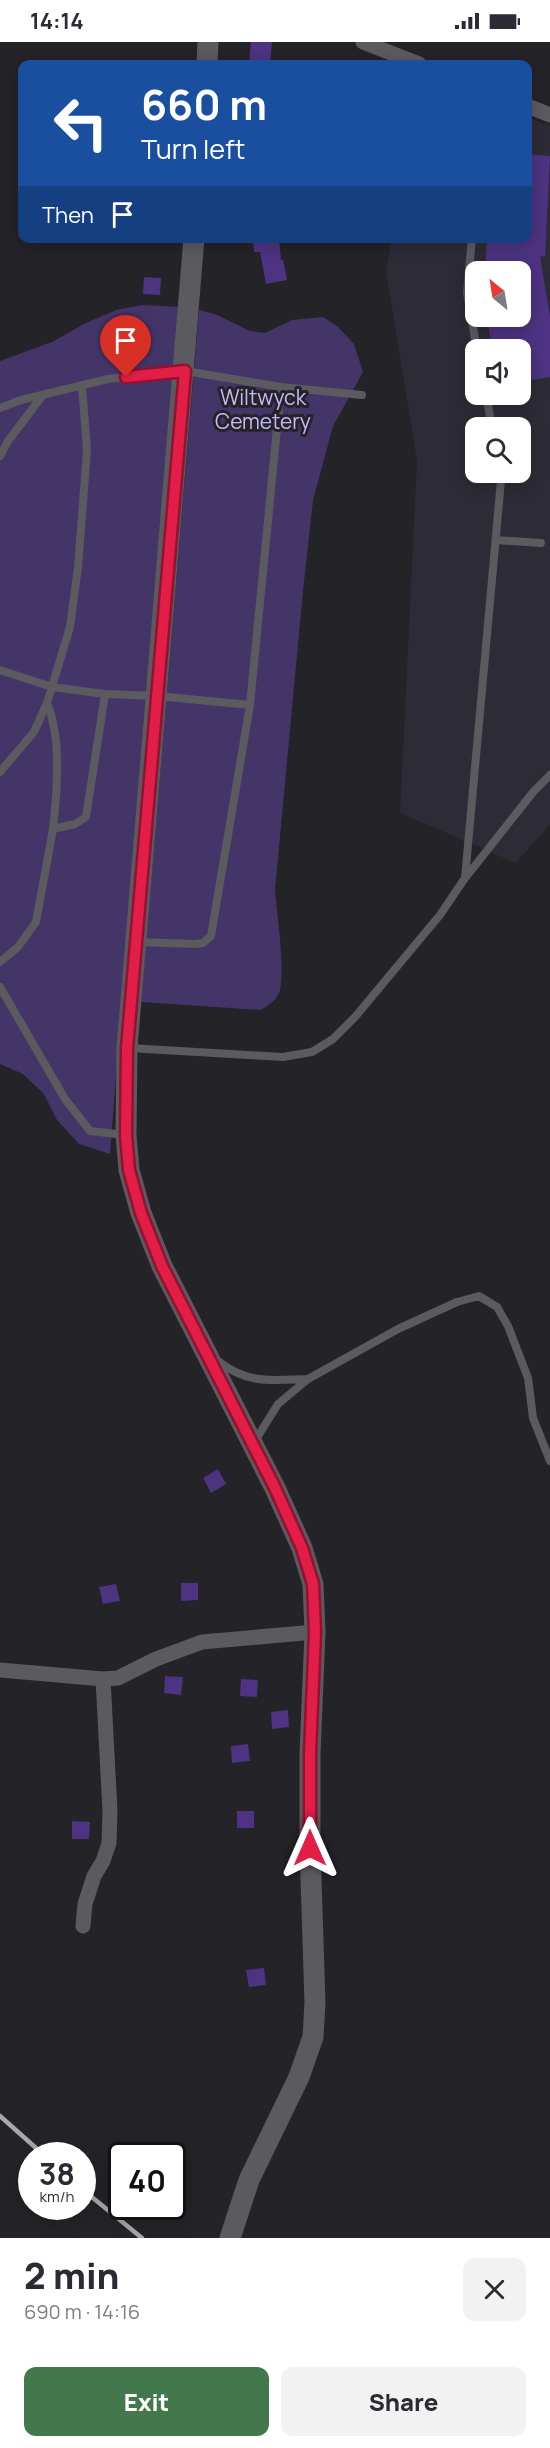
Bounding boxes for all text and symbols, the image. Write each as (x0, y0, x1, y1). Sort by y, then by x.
text: 14:14 (30, 6, 84, 36)
text: 660 m (141, 75, 267, 133)
icon: left (42, 84, 120, 162)
text: Turn left (141, 130, 245, 167)
icon: arrive (106, 198, 139, 231)
text: Then (42, 200, 94, 230)
north arrow (465, 261, 531, 327)
map controls (465, 261, 531, 483)
pin (100, 315, 151, 377)
icon: arrive (109, 324, 142, 357)
button: sound (465, 339, 531, 405)
park label: Wiltwyck Cemetery (215, 383, 311, 435)
button: search (465, 417, 531, 483)
position arrow (278, 1816, 342, 1880)
speed limit sign: 40 (108, 2142, 186, 2220)
text: 38 (39, 2153, 75, 2194)
text: km/h (40, 2186, 74, 2207)
text: 2 min (24, 2251, 119, 2300)
button: close (463, 2258, 526, 2321)
text: 690 m · 14:16 (24, 2298, 140, 2325)
button: Exit (24, 2367, 269, 2436)
button: Share (281, 2367, 526, 2436)

